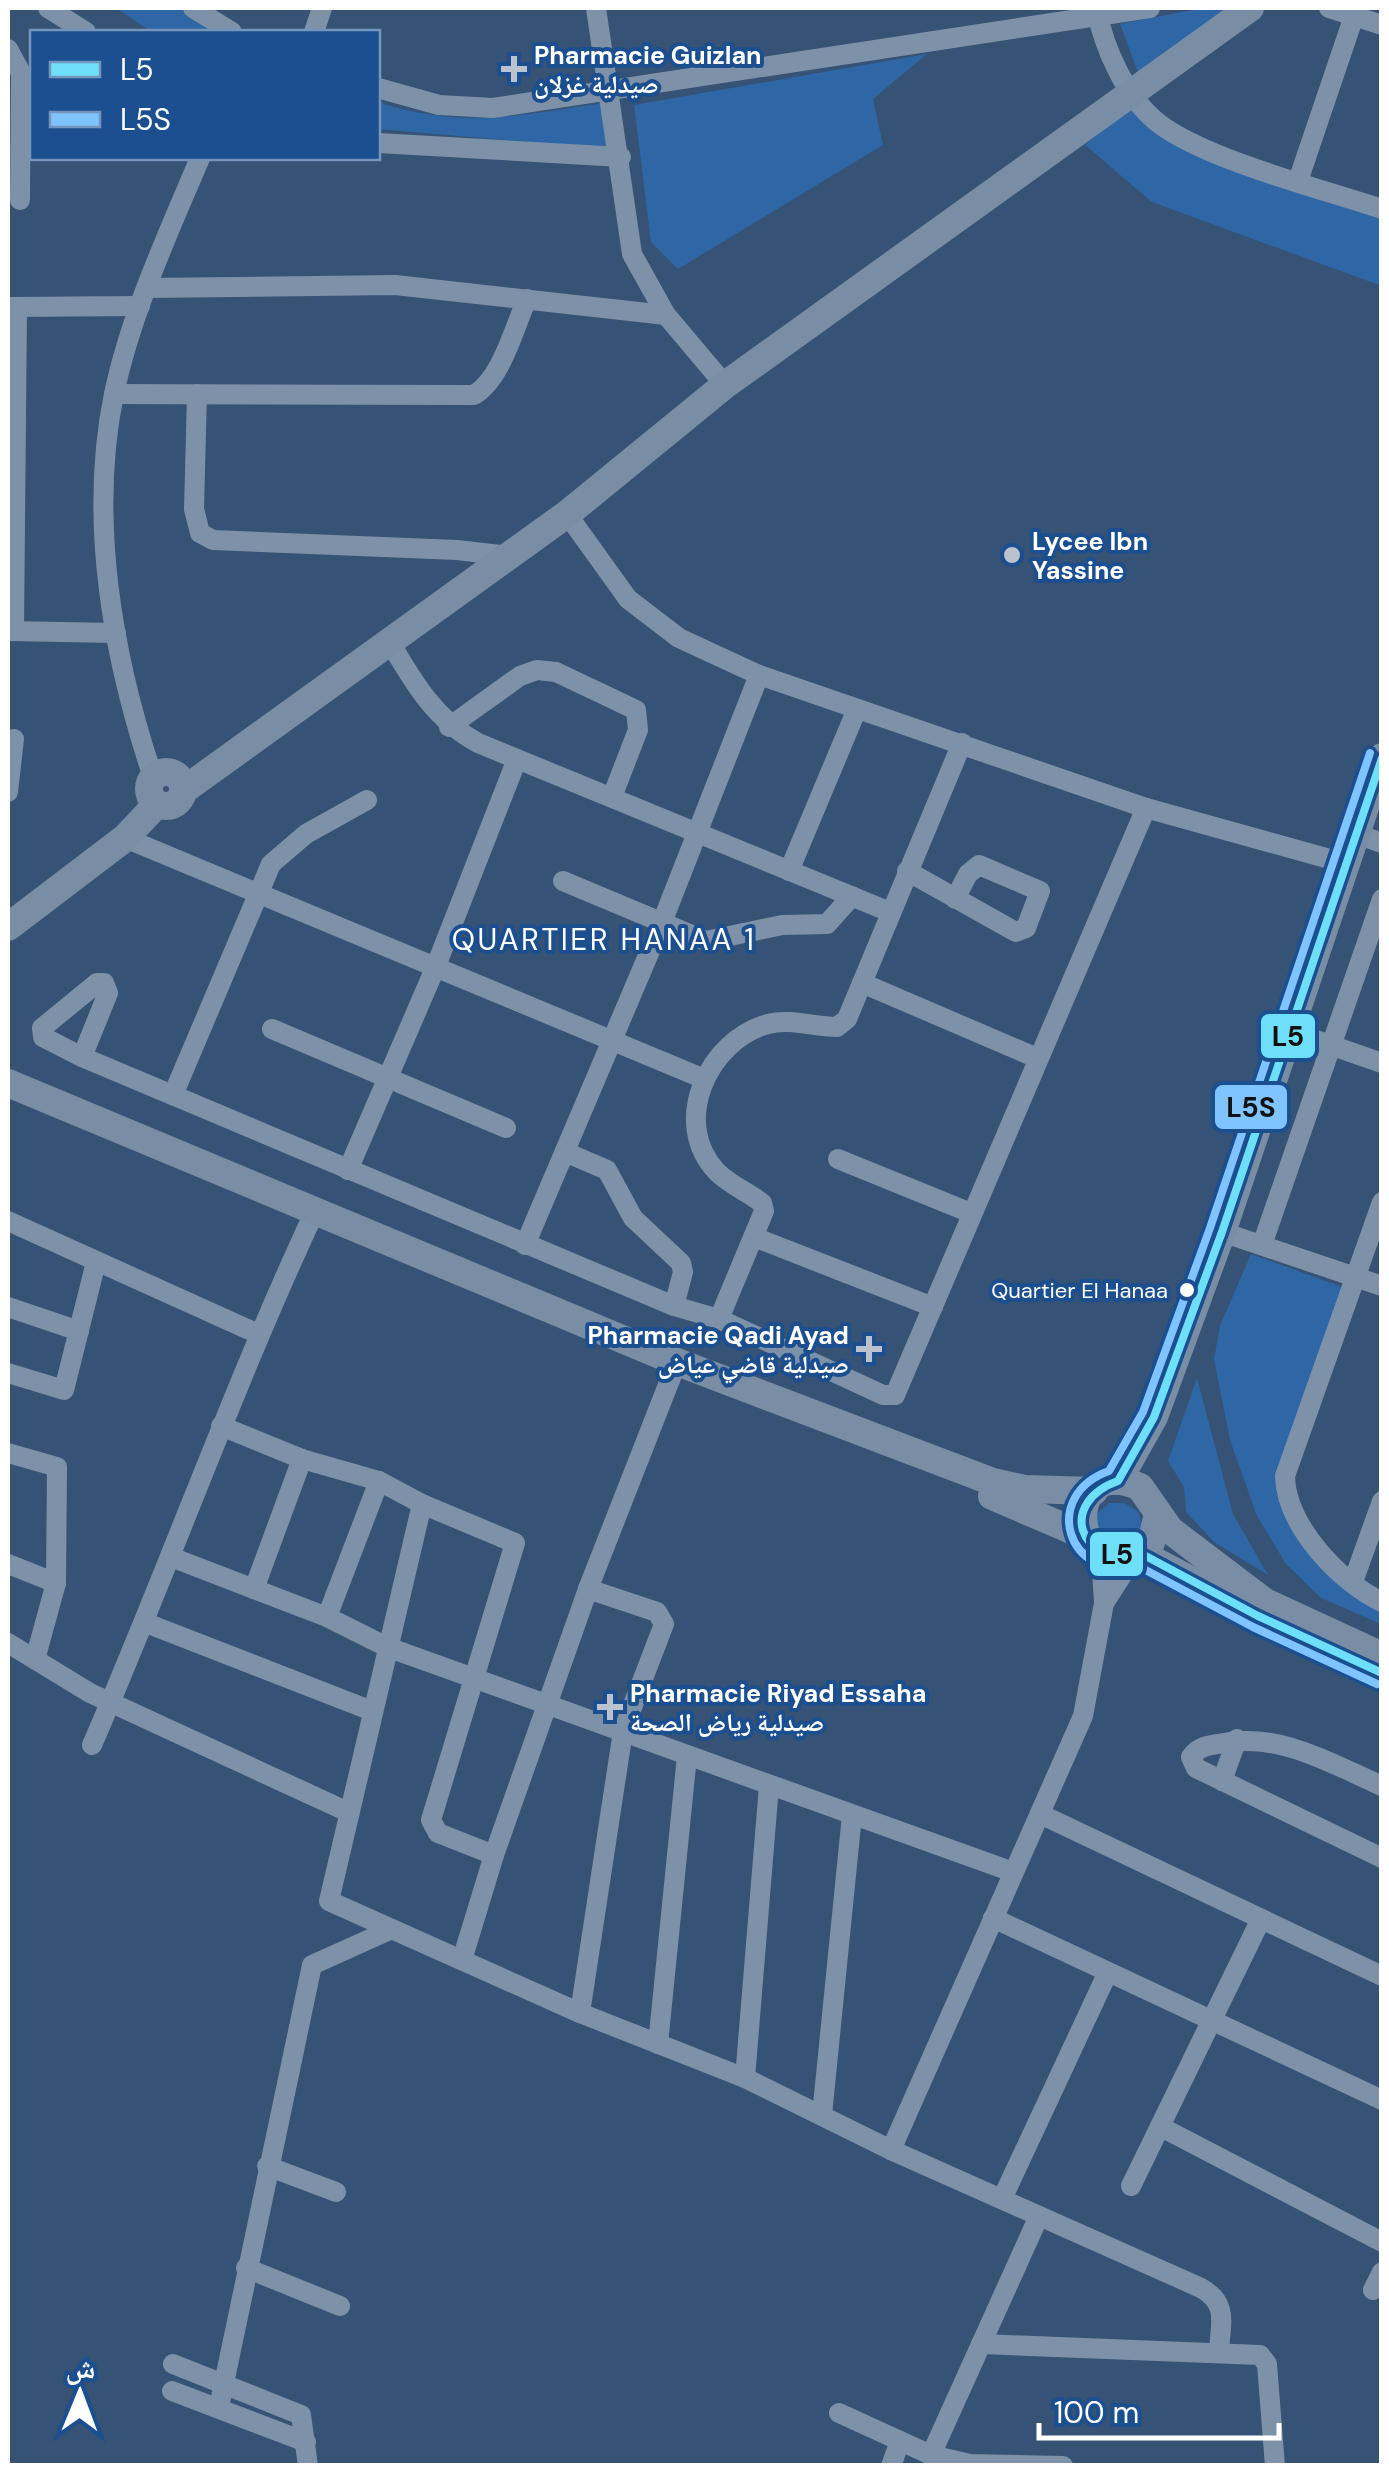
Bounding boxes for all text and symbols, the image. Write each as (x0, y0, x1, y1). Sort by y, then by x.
legend (30, 30, 380, 160)
place label: Pharmacie Guizlan صيدلية غزلان (534, 39, 762, 101)
text: L5 (120, 50, 153, 89)
marker: Pharmacie Guizlan صيدلية غزلان (503, 58, 525, 80)
text: L5S (120, 100, 171, 139)
place label: Lycee Ibn Yassine (1032, 525, 1148, 587)
marker: Lycee Ibn Yassine (1001, 544, 1023, 566)
district label: QUARTIER HANAA 1 (452, 920, 756, 959)
line badge: L5 (1259, 1012, 1317, 1060)
text: L5 (1272, 1018, 1304, 1055)
line badge: L5S (1213, 1083, 1289, 1131)
text: L5S (1226, 1089, 1276, 1126)
place label: Quartier El Hanaa (991, 1276, 1168, 1305)
marker: Quartier El Hanaa (1177, 1280, 1197, 1300)
place label: Pharmacie Qadi Ayad صيدلية قاضي عياض (588, 1319, 849, 1384)
marker: Pharmacie Qadi Ayad صيدلية قاضي عياض (858, 1338, 880, 1360)
line badge: L5 (1088, 1530, 1145, 1578)
text: L5 (1101, 1536, 1133, 1573)
place label: Pharmacie Riyad Essaha صيدلية رياض الصحة (630, 1677, 926, 1739)
marker: Pharmacie Riyad Essaha صيدلية رياض الصحة (599, 1696, 621, 1718)
north arrow (30, 2343, 130, 2443)
text: ش (65, 2350, 96, 2387)
scale bar (1039, 2378, 1279, 2440)
text: 100 m (1054, 2393, 1139, 2432)

